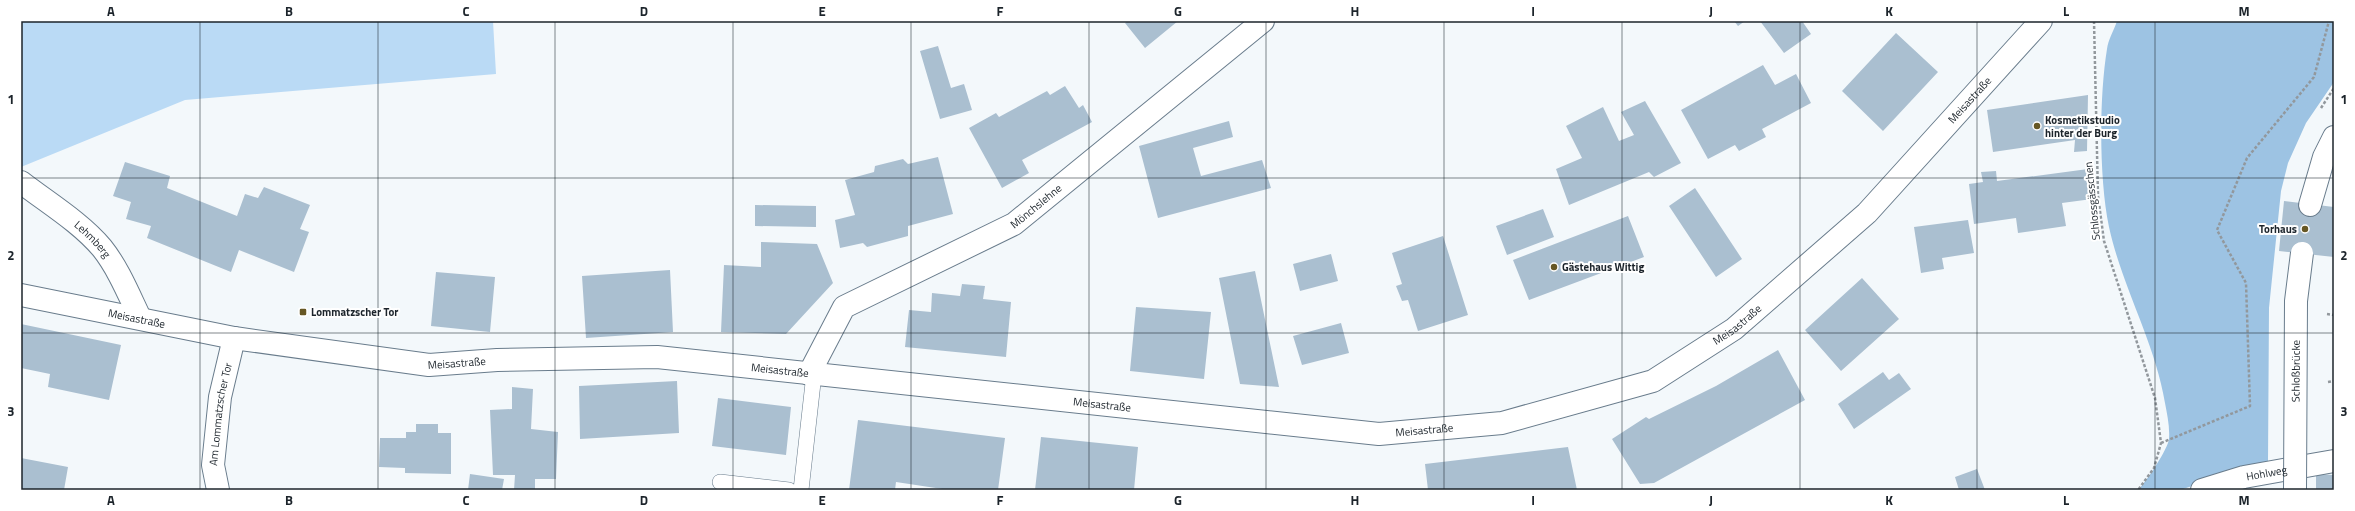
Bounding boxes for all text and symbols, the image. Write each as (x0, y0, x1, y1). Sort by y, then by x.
text: A (107, 1, 115, 21)
text: B (285, 1, 293, 21)
text: C (462, 1, 470, 21)
text: D (640, 1, 648, 21)
text: E (818, 1, 826, 21)
text: F (997, 1, 1004, 21)
text: G (1174, 1, 1182, 21)
text: H (1351, 1, 1359, 21)
text: I (1531, 1, 1535, 21)
text: J (1709, 1, 1713, 21)
text: K (1885, 1, 1893, 21)
text: L (2063, 1, 2069, 21)
text: M (2238, 1, 2250, 21)
street label: Meisastraße (1944, 73, 1995, 127)
text: 1 (7, 89, 15, 109)
text: 1 (2340, 89, 2348, 109)
place label: Kosmetikstudio hinter der Burg (2045, 112, 2120, 141)
marker: Kosmetikstudio hinter der Burg (2032, 121, 2042, 131)
street label: Schlossgässchen (2080, 161, 2104, 241)
street label: Mönchslehne (1007, 180, 1065, 232)
street label: Lehmberg (71, 217, 115, 261)
place label: Torhaus (2259, 221, 2297, 237)
marker: Torhaus (2300, 224, 2310, 234)
text: 2 (7, 245, 15, 265)
text: 2 (2340, 245, 2348, 265)
place label: Gästehaus Wittig (1562, 259, 1644, 275)
marker: Gästehaus Wittig (1549, 262, 1559, 272)
street label: Meisastraße (1710, 300, 1765, 349)
place label: Lommatzscher Tor (311, 304, 398, 320)
street label: Meisastraße (107, 305, 167, 332)
marker: Lommatzscher Tor (298, 307, 308, 317)
street label: Schloßbrücke (2287, 339, 2304, 402)
street label: Meisastraße (427, 353, 487, 373)
street label: Meisastraße (750, 359, 810, 381)
street label: Am Lommatzscher Tor (205, 361, 236, 466)
street label: Meisastraße (1072, 393, 1132, 416)
text: 3 (7, 401, 15, 421)
text: 3 (2340, 401, 2348, 421)
street label: Meisastraße (1395, 419, 1454, 440)
street label: Hohlweg (2245, 461, 2289, 484)
text: A (107, 490, 115, 510)
text: B (285, 490, 293, 510)
text: C (462, 490, 470, 510)
text: D (640, 490, 648, 510)
text: E (818, 490, 826, 510)
text: F (997, 490, 1004, 510)
text: G (1174, 490, 1182, 510)
text: H (1351, 490, 1359, 510)
text: I (1531, 490, 1535, 510)
text: J (1709, 490, 1713, 510)
text: K (1885, 490, 1893, 510)
text: L (2063, 490, 2069, 510)
text: M (2238, 490, 2250, 510)

